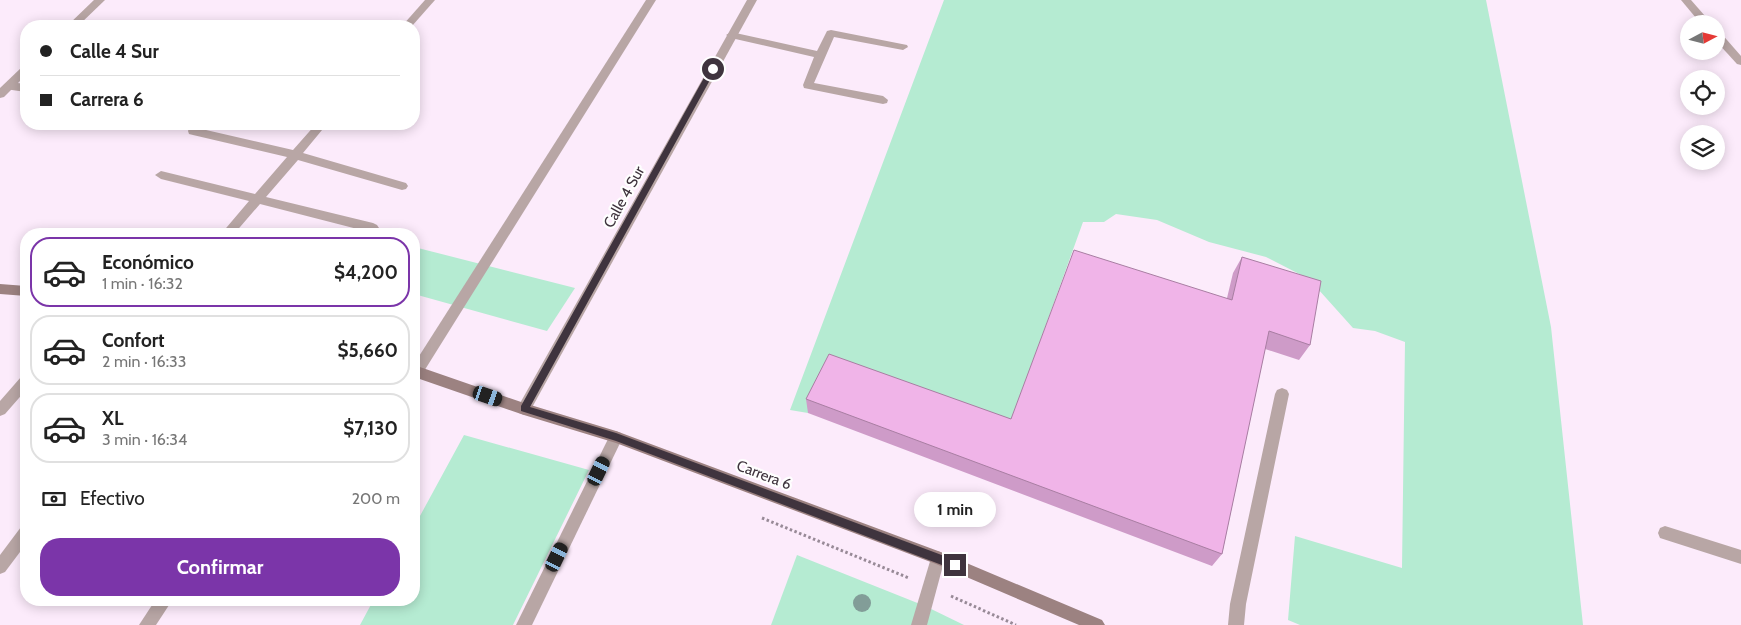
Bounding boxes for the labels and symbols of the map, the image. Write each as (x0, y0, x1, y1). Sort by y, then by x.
north arrow (1680, 15, 1725, 60)
route start (702, 58, 724, 80)
street label: Calle 4 Sur (600, 163, 648, 231)
car (471, 384, 504, 408)
car (585, 454, 612, 488)
street label: Carrera 6 (734, 456, 794, 494)
callout: 1 min (914, 492, 996, 528)
car (543, 540, 570, 574)
route end (944, 554, 966, 576)

